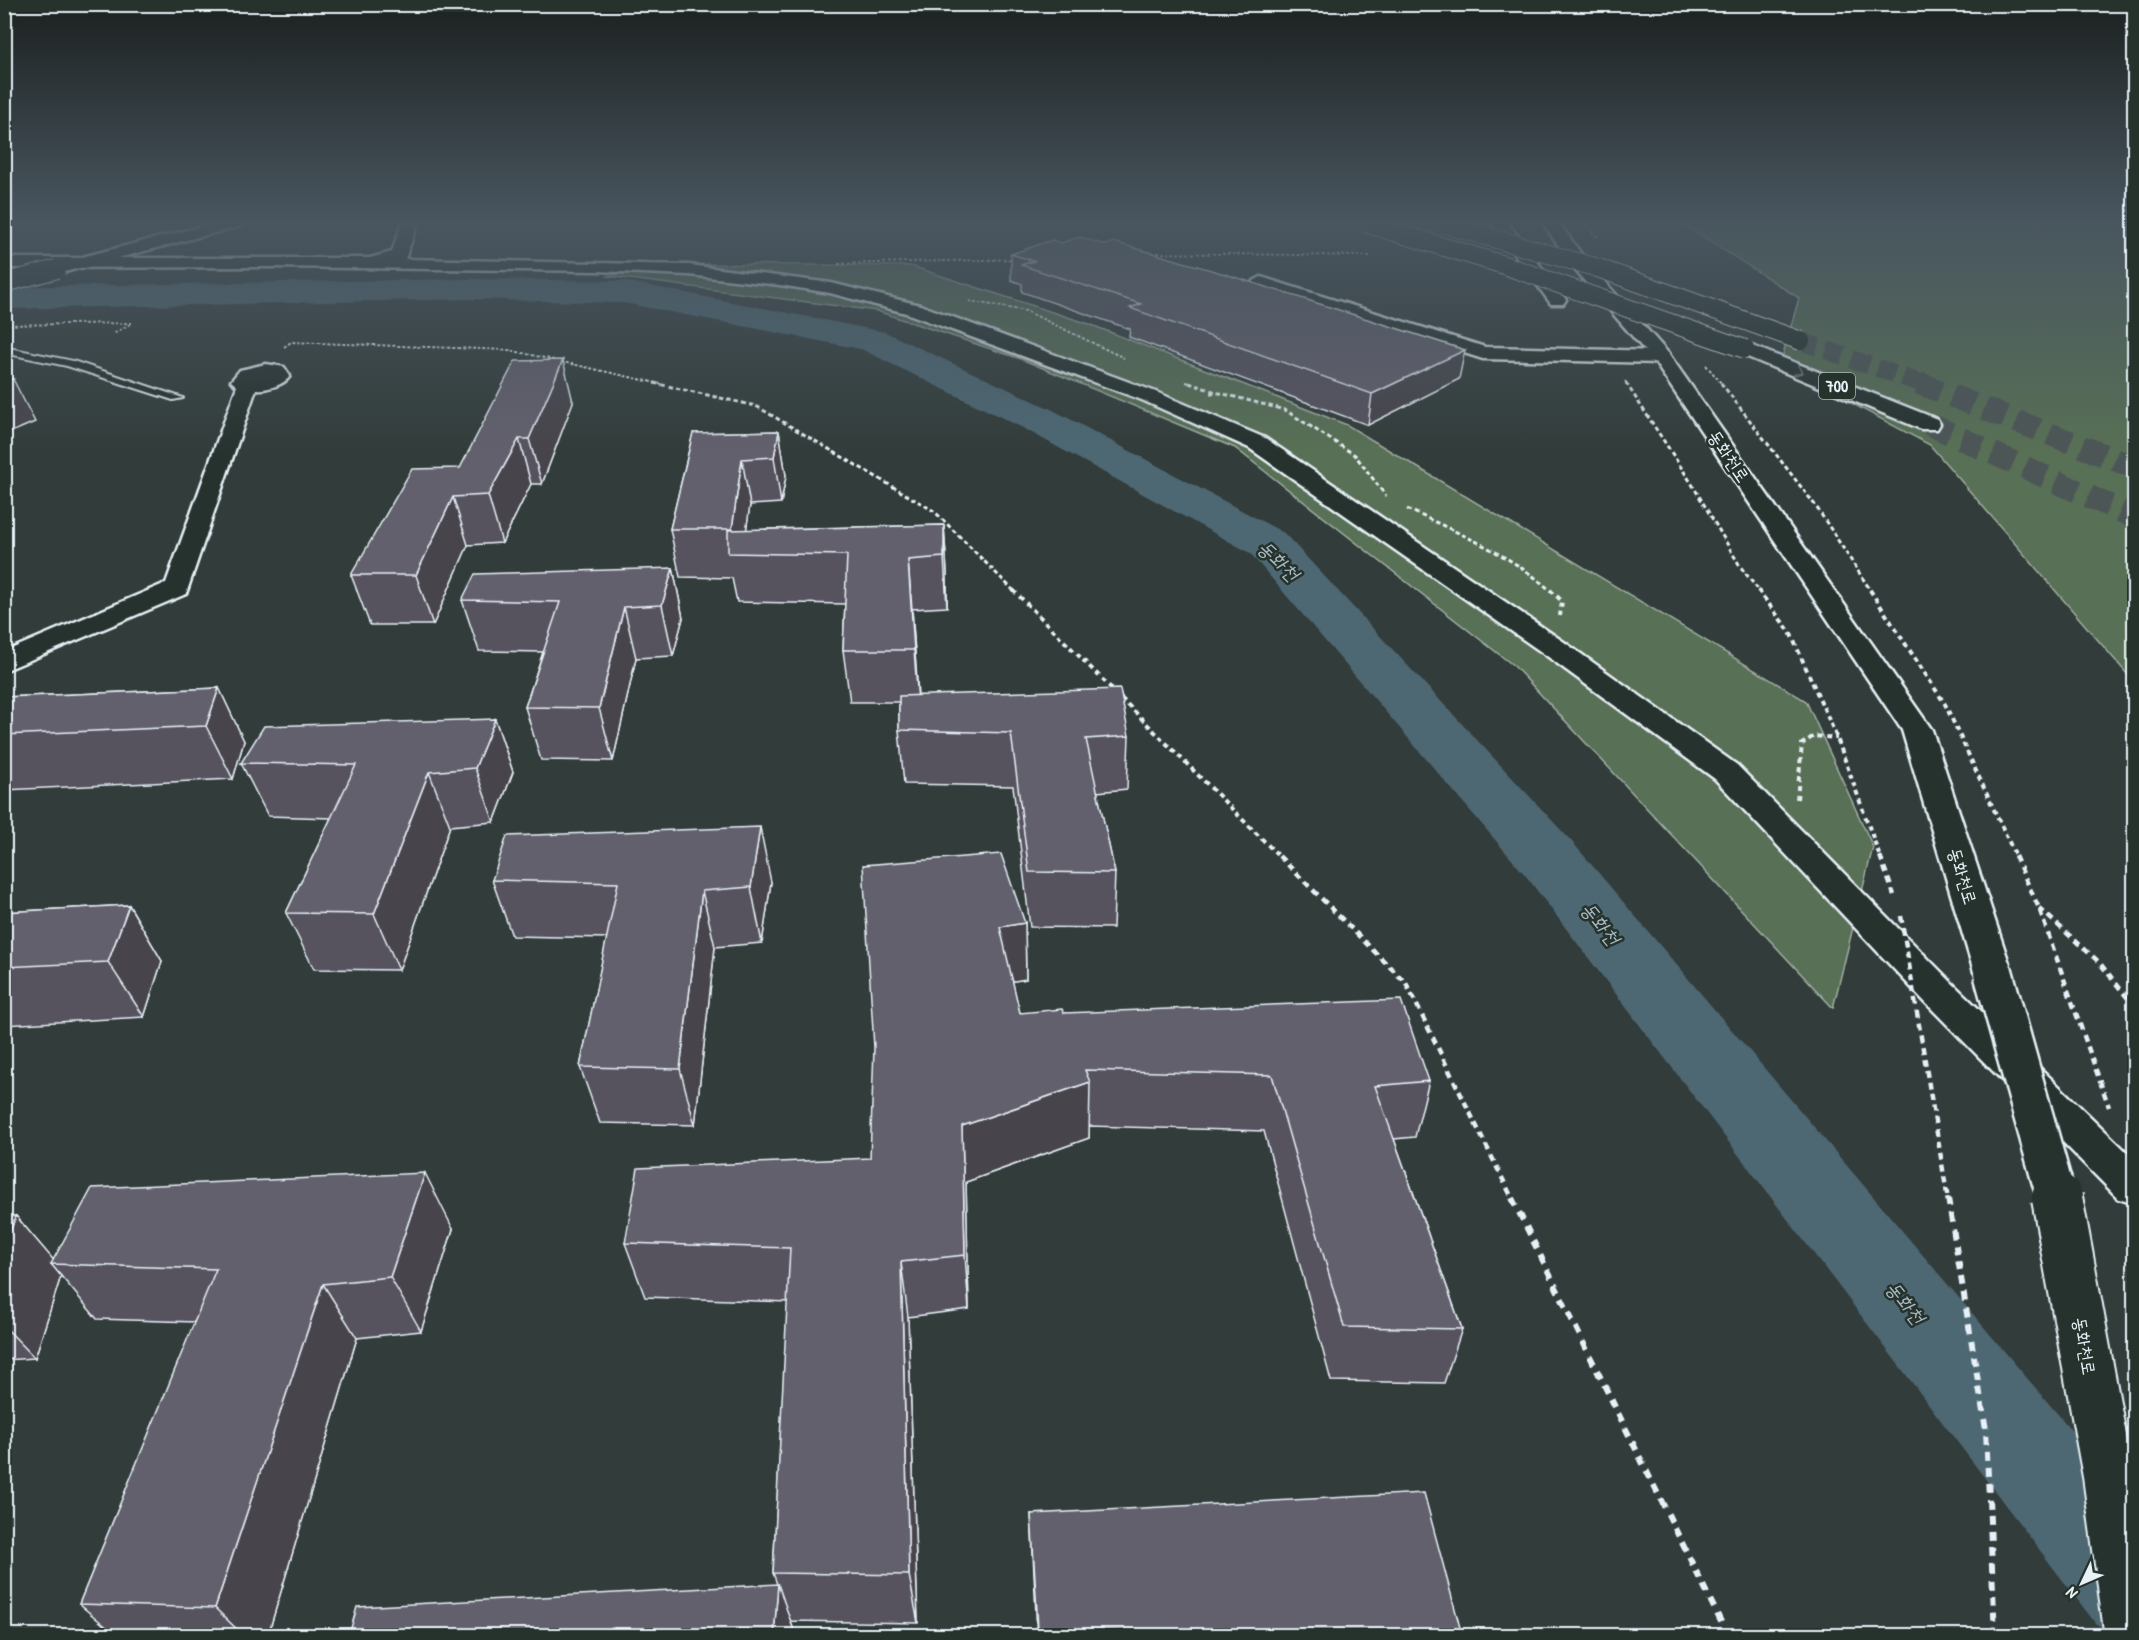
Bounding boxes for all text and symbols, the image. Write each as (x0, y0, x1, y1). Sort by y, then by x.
one-way arrow (1792, 364, 1803, 376)
road number: 700 (1819, 373, 1855, 399)
street label: 동화천로 (1702, 425, 1756, 487)
water label: 동화천 (1252, 534, 1307, 588)
street label: 동화천로 (1943, 845, 1983, 907)
water label: 동화천 (1575, 896, 1628, 952)
water label: 동화천 (1880, 1275, 1933, 1331)
street label: 동화천로 (2068, 1315, 2102, 1377)
north arrow (2052, 1553, 2112, 1613)
text: N (2060, 1582, 2082, 1604)

